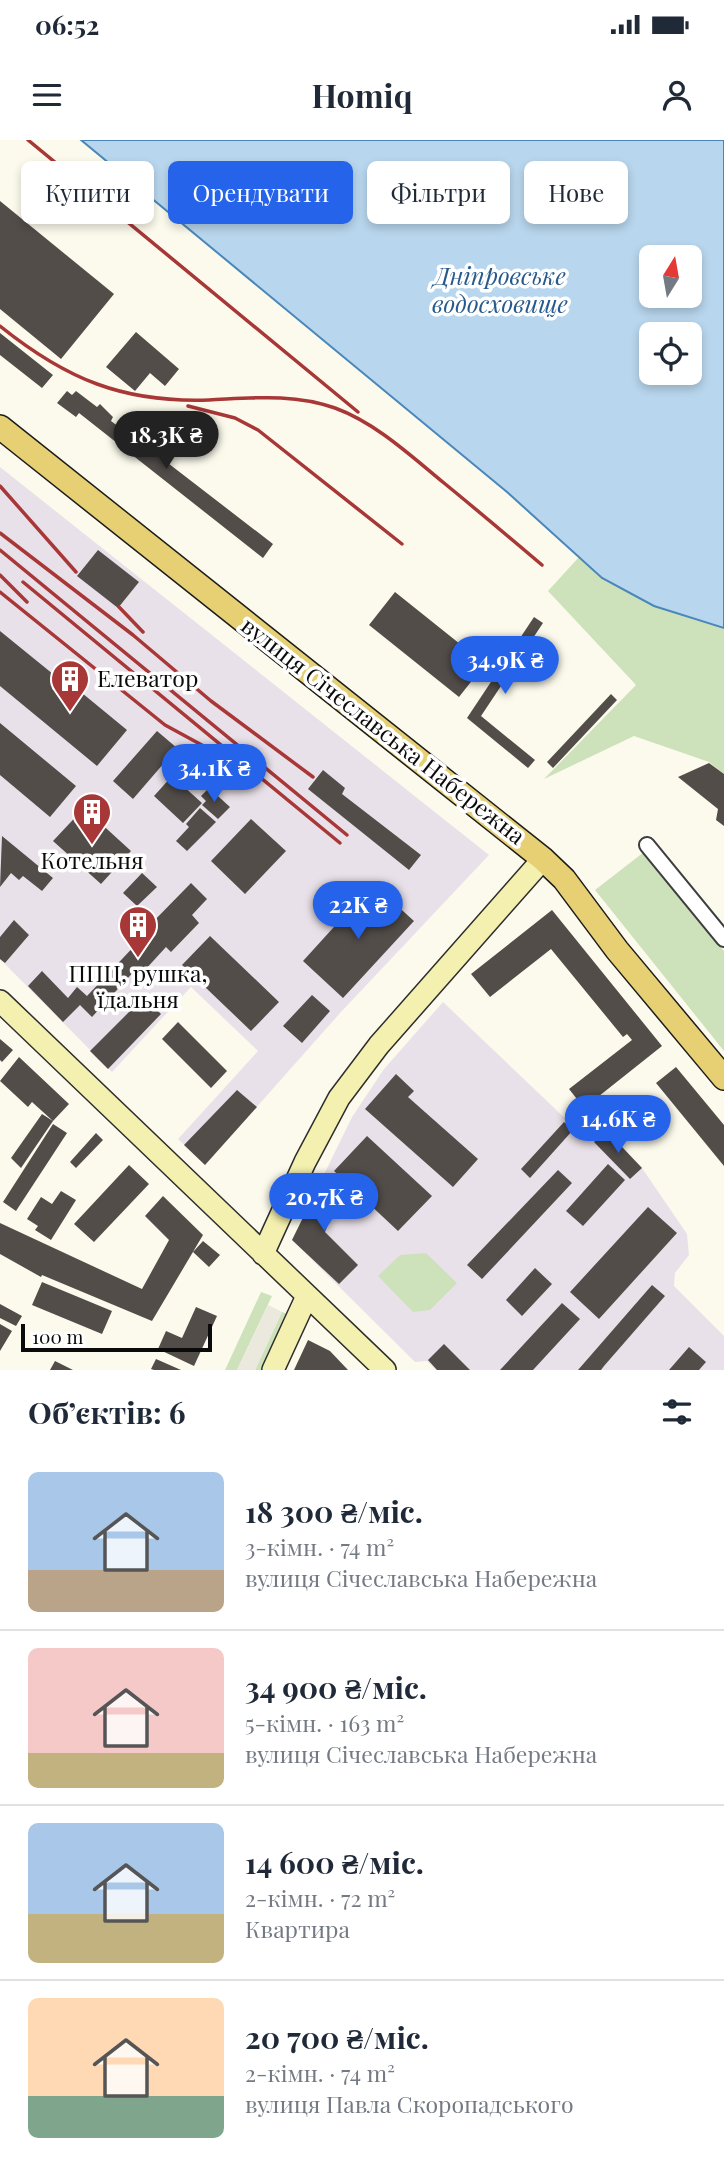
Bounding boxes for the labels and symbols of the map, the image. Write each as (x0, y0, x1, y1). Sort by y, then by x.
north arrow (639, 245, 702, 308)
water label: Дніпровське водосховище (430, 259, 568, 319)
pin: 18.3K ₴ (101, 412, 231, 471)
street label: вулиця Січеславська Набережна (236, 609, 533, 851)
pin: 34.9K ₴ (440, 636, 570, 696)
building icon: Елеватор (49, 658, 91, 713)
place label: Елеватор (97, 662, 198, 693)
pin: 34.1K ₴ (149, 744, 279, 804)
building icon: Котельня (71, 791, 113, 846)
place label: Котельня (40, 844, 144, 875)
pin: 22K ₴ (309, 882, 407, 941)
building icon: ППЦ, рушка, їдальня (117, 904, 159, 959)
place label: ППЦ, рушка, їдальня (69, 957, 207, 1014)
pin: 14.6K ₴ (553, 1096, 683, 1155)
pin: 20.7K ₴ (259, 1174, 389, 1233)
scale bar (21, 1321, 212, 1353)

